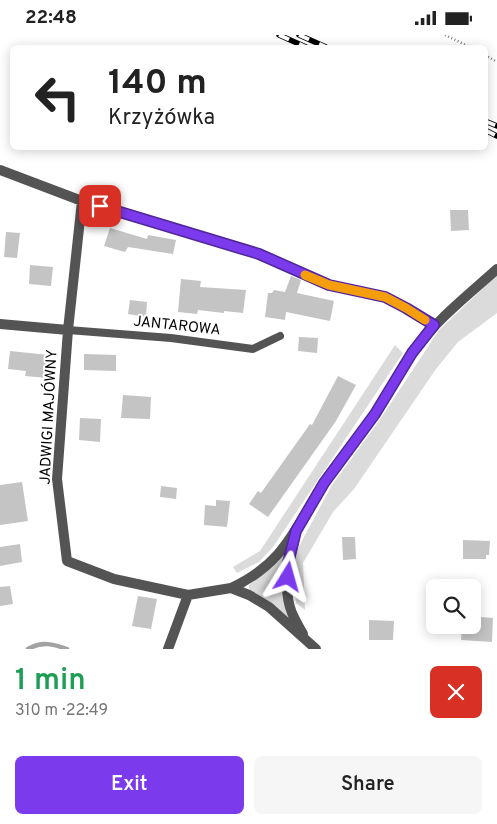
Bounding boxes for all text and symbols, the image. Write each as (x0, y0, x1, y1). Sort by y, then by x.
text: 22:48 (25, 6, 77, 30)
text: 140 m (108, 62, 207, 106)
icon: left (25, 65, 90, 130)
text: Krzyżówka (108, 105, 215, 132)
pin (79, 185, 121, 227)
icon: arrive (86, 192, 114, 220)
street label: JANTAROWA (132, 312, 221, 341)
street label: JADWIGI MAJÓWNY (34, 349, 63, 485)
position arrow (261, 550, 313, 602)
map controls (426, 579, 481, 634)
button: search (426, 579, 481, 634)
text: 1 min (15, 663, 86, 700)
button: close (430, 666, 482, 718)
text: 310 m · 22:49 (15, 701, 108, 721)
button: Exit (15, 756, 244, 814)
button: Share (254, 756, 482, 814)

